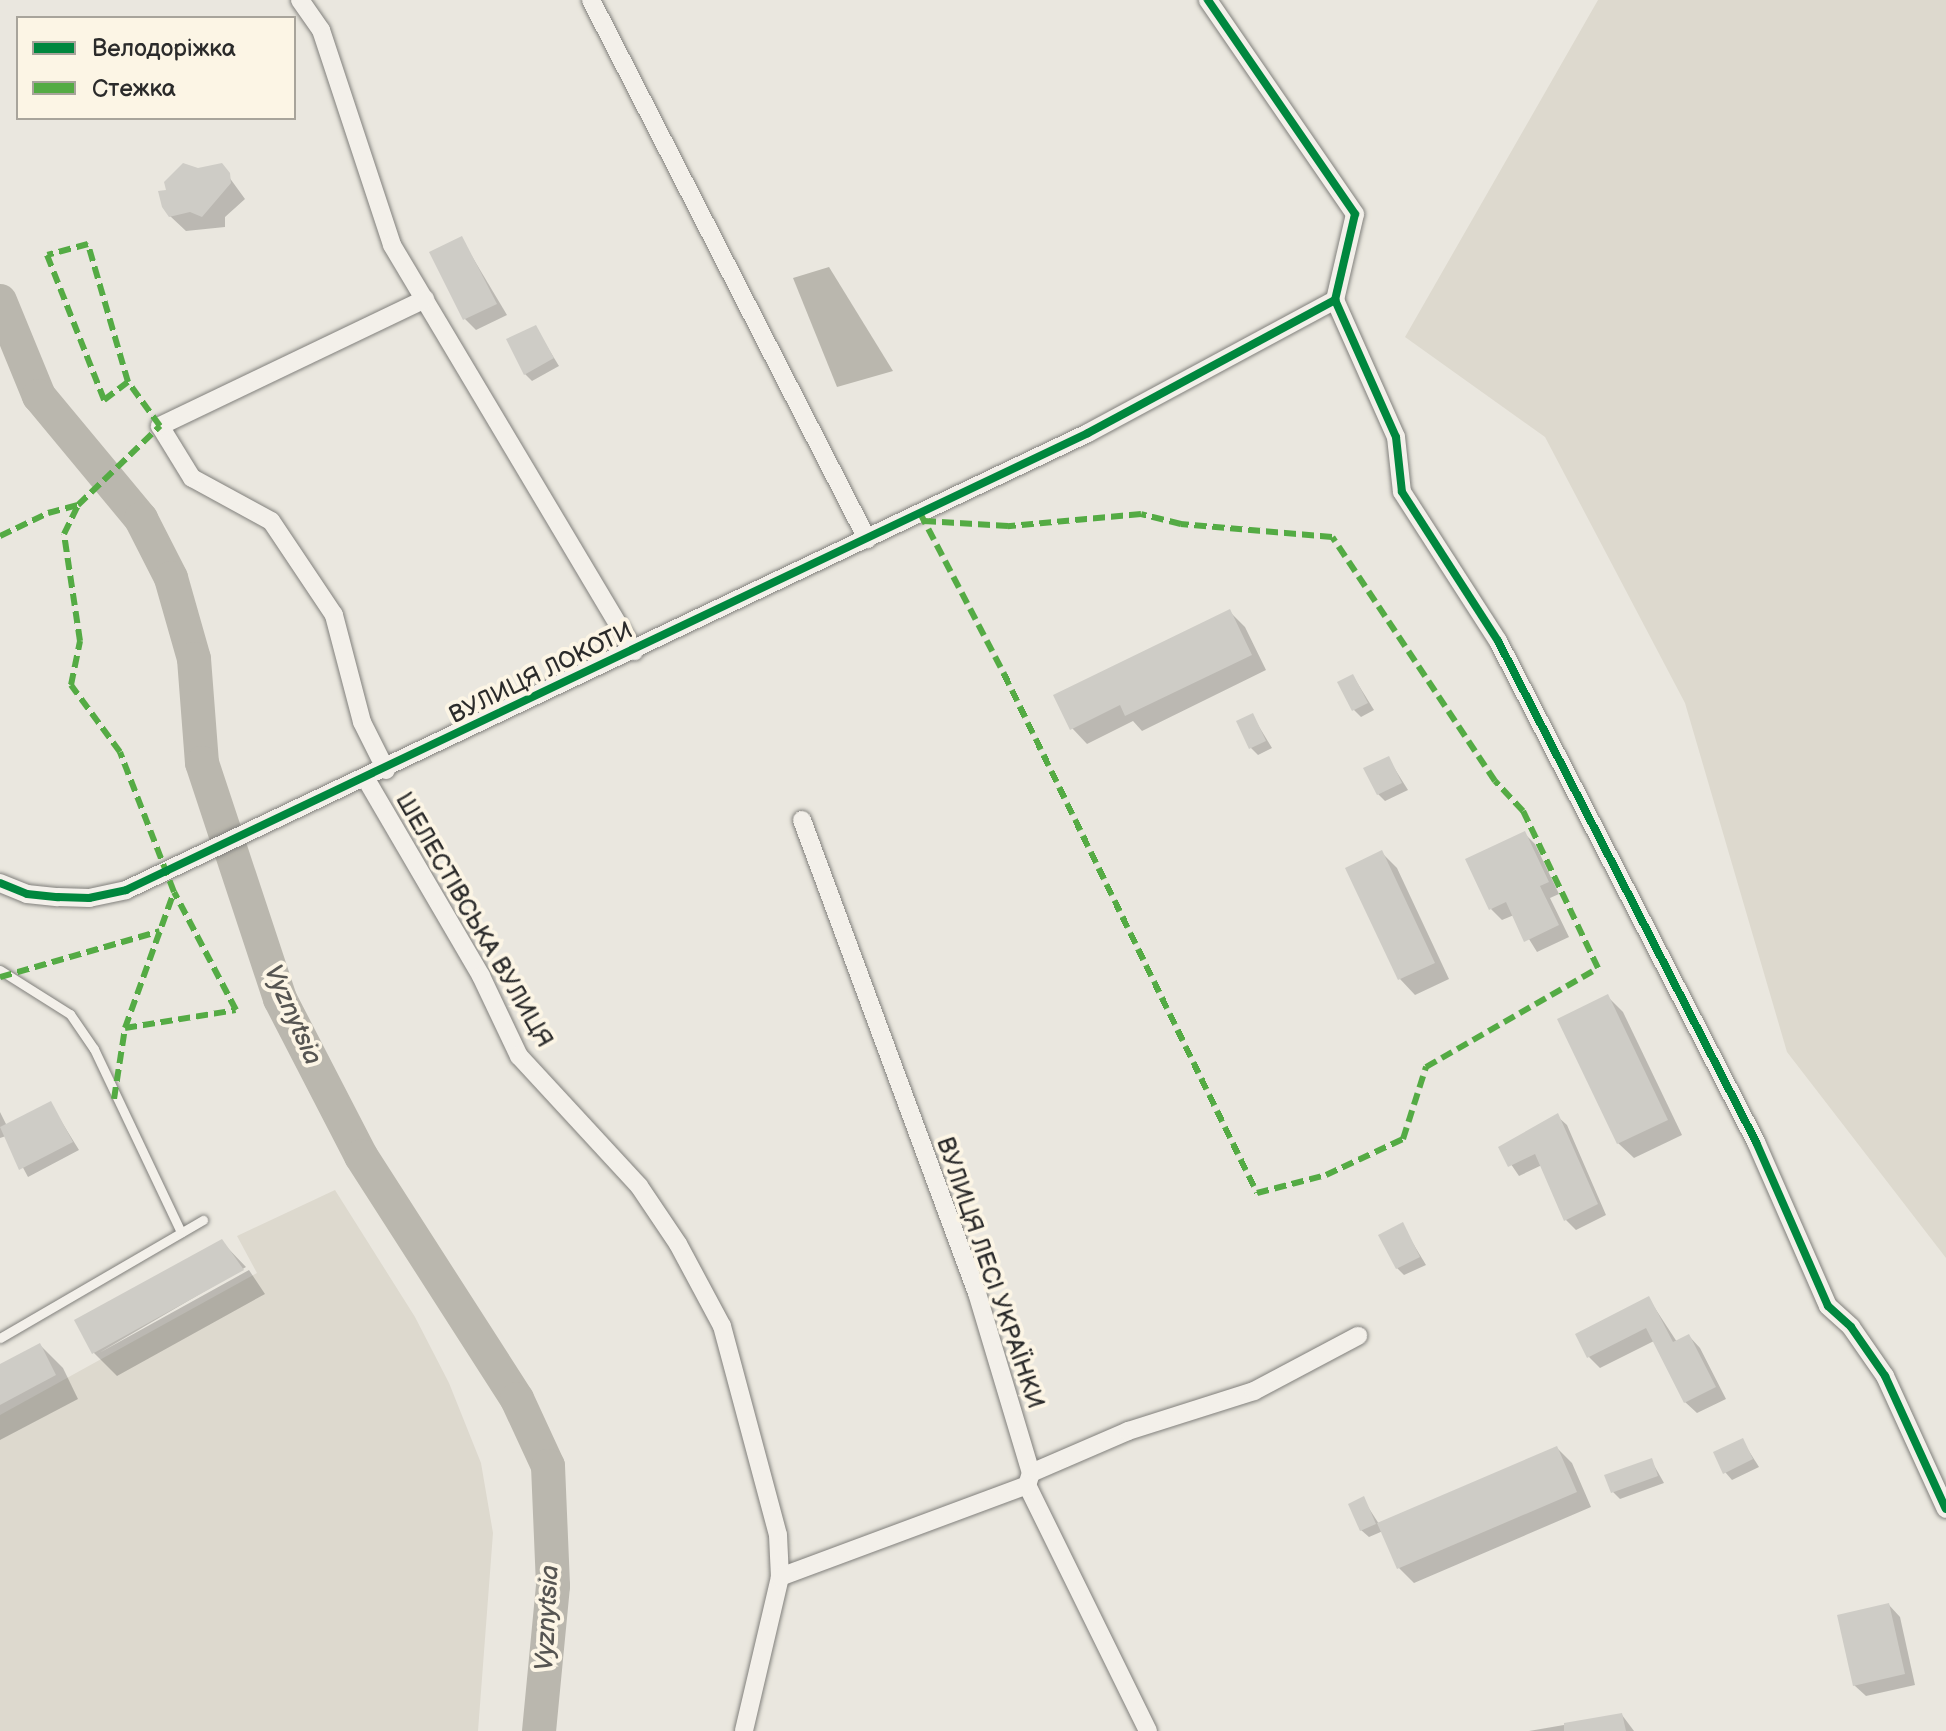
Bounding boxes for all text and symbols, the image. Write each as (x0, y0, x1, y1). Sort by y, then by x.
legend (16, 16, 296, 120)
text: Велодоріжка (92, 34, 236, 63)
text: Стежка (92, 74, 176, 103)
street label: ВУЛИЦЯ ЛОКОТИ (445, 616, 637, 730)
street label: ШЕЛЕСТІВСЬКА ВУЛИЦЯ (389, 787, 559, 1053)
water label: Vyznytsia (256, 960, 328, 1070)
street label: ВУЛИЦЯ ЛЕСІ УКРАЇНКИ (930, 1134, 1050, 1412)
water label: Vyznytsia (530, 1564, 566, 1672)

